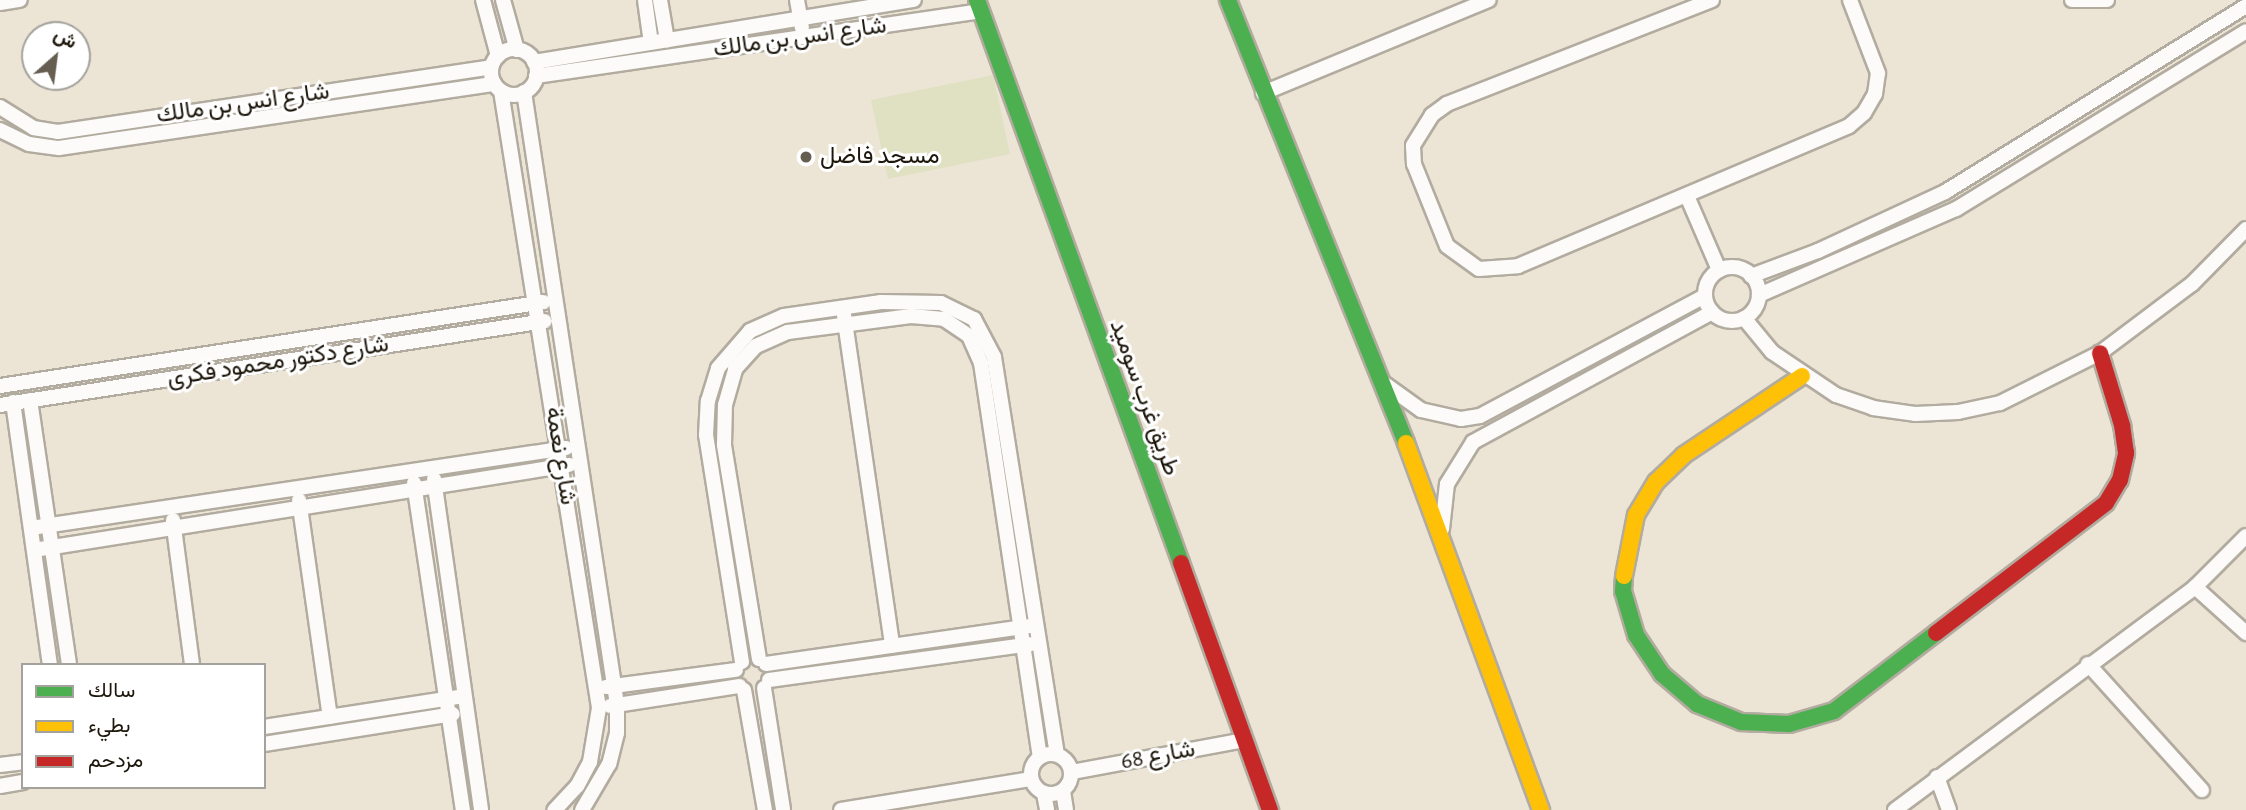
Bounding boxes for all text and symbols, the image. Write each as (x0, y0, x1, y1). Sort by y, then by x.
street label: شارع انس بن مالك (712, 12, 888, 64)
north arrow (21, 21, 91, 91)
text: ش (51, 25, 80, 53)
street label: شارع انس بن مالك (155, 78, 331, 130)
place label: مسجد فاضل (820, 143, 940, 171)
marker: مسجد فاضل (798, 149, 814, 165)
street label: طريق غرب سوميد (1102, 316, 1186, 480)
street label: شارع دكتور محمود فكرى (165, 330, 391, 394)
street label: شارع نعمة (538, 405, 582, 507)
legend (21, 663, 266, 789)
text: سالك (88, 680, 135, 701)
text: بطيء (88, 715, 131, 736)
street label: شارع 68 (1119, 735, 1197, 777)
text: مزدحم (88, 750, 143, 771)

